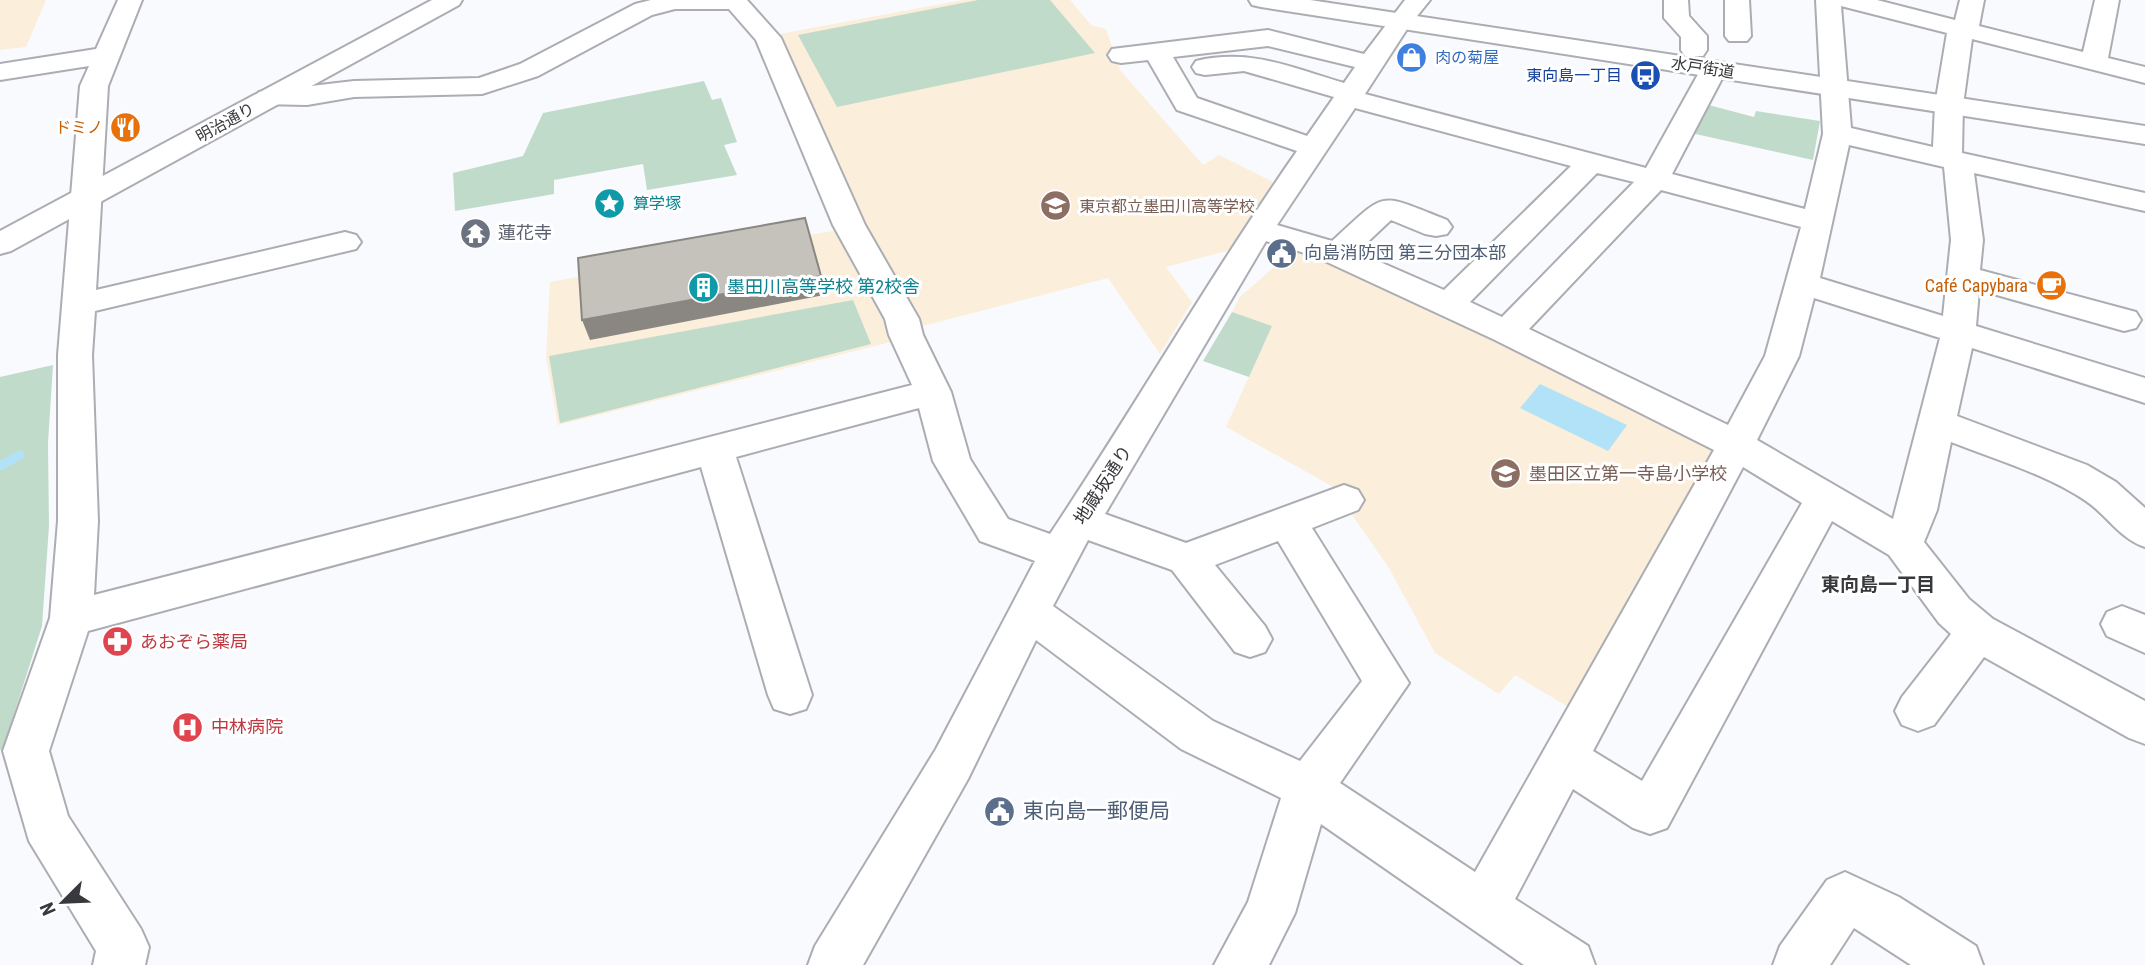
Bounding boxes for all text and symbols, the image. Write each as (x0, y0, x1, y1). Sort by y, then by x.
shop icon: 肉の菊屋 (1395, 40, 1429, 74)
place label: 肉の菊屋 (1435, 48, 1499, 67)
street label: 水戸街道 (1670, 53, 1736, 82)
bus stop icon: 東向島一丁目 (1628, 58, 1662, 92)
place label: 東向島一丁目 (1526, 66, 1622, 85)
street label: 明治通り (193, 99, 258, 146)
restaurant icon: ドミノ (109, 110, 143, 144)
place label: ドミノ (55, 118, 103, 137)
place icon: 算学塚 (593, 186, 627, 220)
school or university icon: 東京都立墨田川高等学校 (1039, 189, 1073, 223)
place label: 算学塚 (633, 194, 681, 213)
place label: 東京都立墨田川高等学校 (1079, 197, 1255, 216)
temple icon: 蓮花寺 (458, 216, 492, 250)
place label: 蓮花寺 (498, 222, 552, 243)
public building icon: 向島消防団 第三分団本部 (1264, 236, 1298, 270)
place label: 向島消防団 第三分団本部 (1304, 242, 1506, 263)
cafe icon: Café Capybara (2034, 269, 2068, 303)
building icon: 墨田川高等学校 第2校舎 (687, 270, 721, 304)
place label: Café Capybara (1925, 275, 2028, 296)
place label: 墨田川高等学校 第2校舎 (727, 276, 920, 297)
street label: 地蔵坂通り (1069, 441, 1136, 528)
school or university icon: 墨田区立第一寺島小学校 (1489, 457, 1523, 491)
place label: 墨田区立第一寺島小学校 (1529, 463, 1727, 484)
district label: 東向島一丁目 (1821, 573, 1935, 596)
pharmacy icon: あおぞら薬局 (100, 625, 134, 659)
place label: あおぞら薬局 (140, 631, 248, 652)
hospital icon: 中林病院 (171, 710, 205, 744)
place label: 中林病院 (211, 716, 283, 737)
public building icon: 東向島一郵便局 (983, 794, 1017, 828)
place label: 東向島一郵便局 (1023, 799, 1170, 823)
north arrow (28, 867, 98, 937)
text: N (35, 899, 61, 919)

